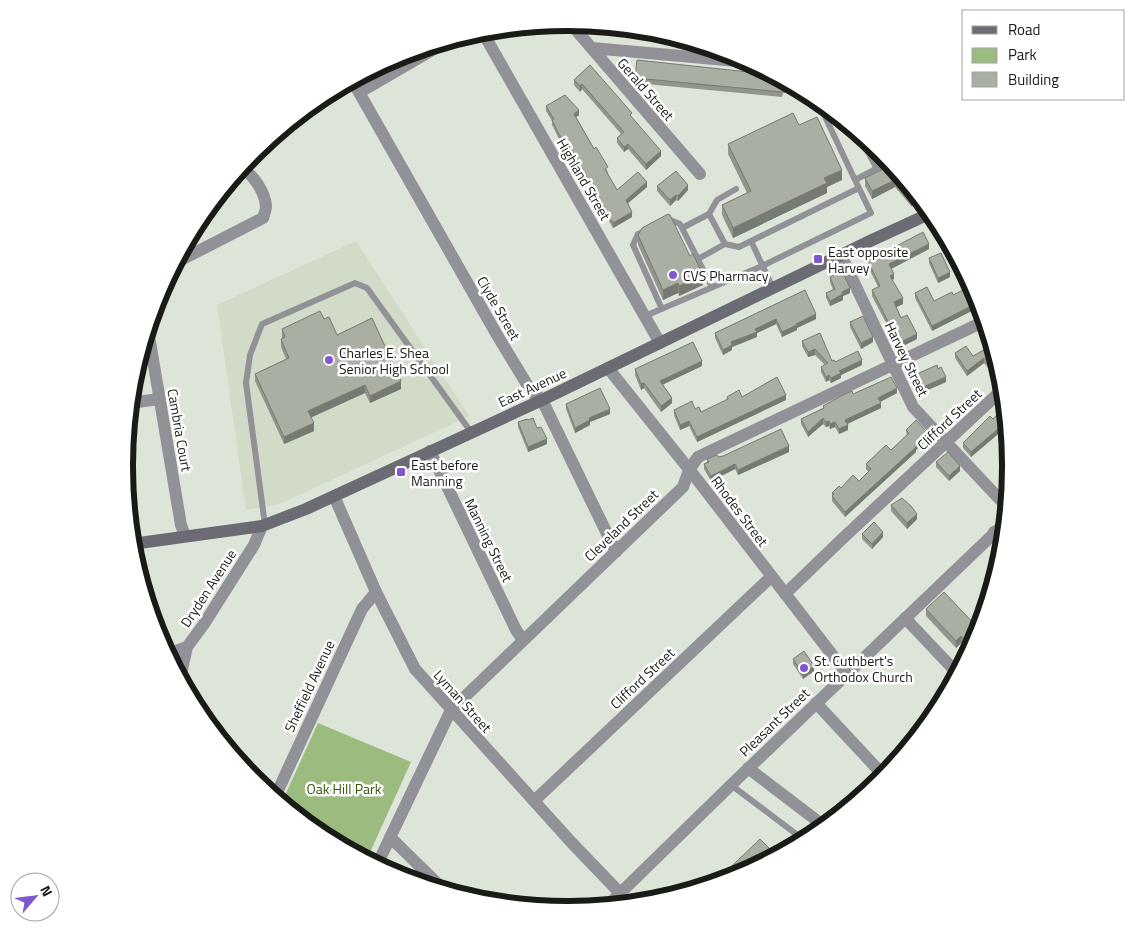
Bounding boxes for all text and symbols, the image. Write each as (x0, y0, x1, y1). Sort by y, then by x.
legend (962, 10, 1125, 100)
text: Road (1008, 18, 1040, 41)
text: Park (1008, 43, 1037, 66)
street label: Gerald Street (613, 53, 679, 125)
text: Building (1008, 68, 1059, 91)
street label: Highland Street (552, 134, 616, 224)
place label: East opposite Harvey (828, 241, 908, 278)
marker: East opposite Harvey (812, 253, 824, 265)
place label: CVS Pharmacy (683, 265, 769, 286)
marker: CVS Pharmacy (667, 269, 679, 281)
street label: Clyde Street (472, 272, 526, 344)
street label: Harvey Street (880, 318, 934, 400)
place label: Charles E. Shea Senior High School (339, 342, 449, 379)
marker: Charles E. Shea Senior High School (323, 354, 335, 366)
street label: East Avenue (494, 362, 570, 412)
street label: Clifford Street (912, 383, 986, 455)
street label: Cambria Court (162, 387, 198, 473)
place label: East before Manning (411, 454, 478, 491)
marker: East before Manning (395, 466, 407, 478)
street label: Rhodes Street (706, 471, 774, 551)
street label: Cleveland Street (579, 484, 663, 566)
street label: Manning Street (460, 495, 518, 585)
street label: Dryden Avenue (175, 545, 241, 631)
street label: Sheffield Avenue (279, 637, 339, 735)
street label: Clifford Street (605, 642, 679, 714)
place label: St. Cuthbert's Orthodox Church (814, 650, 913, 687)
marker: St. Cuthbert's Orthodox Church (798, 662, 810, 674)
street label: Lyman Street (429, 665, 497, 737)
street label: Pleasant Street (734, 683, 814, 761)
park label: Oak Hill Park (307, 778, 382, 799)
north arrow (10, 872, 60, 922)
text: N (35, 881, 58, 900)

